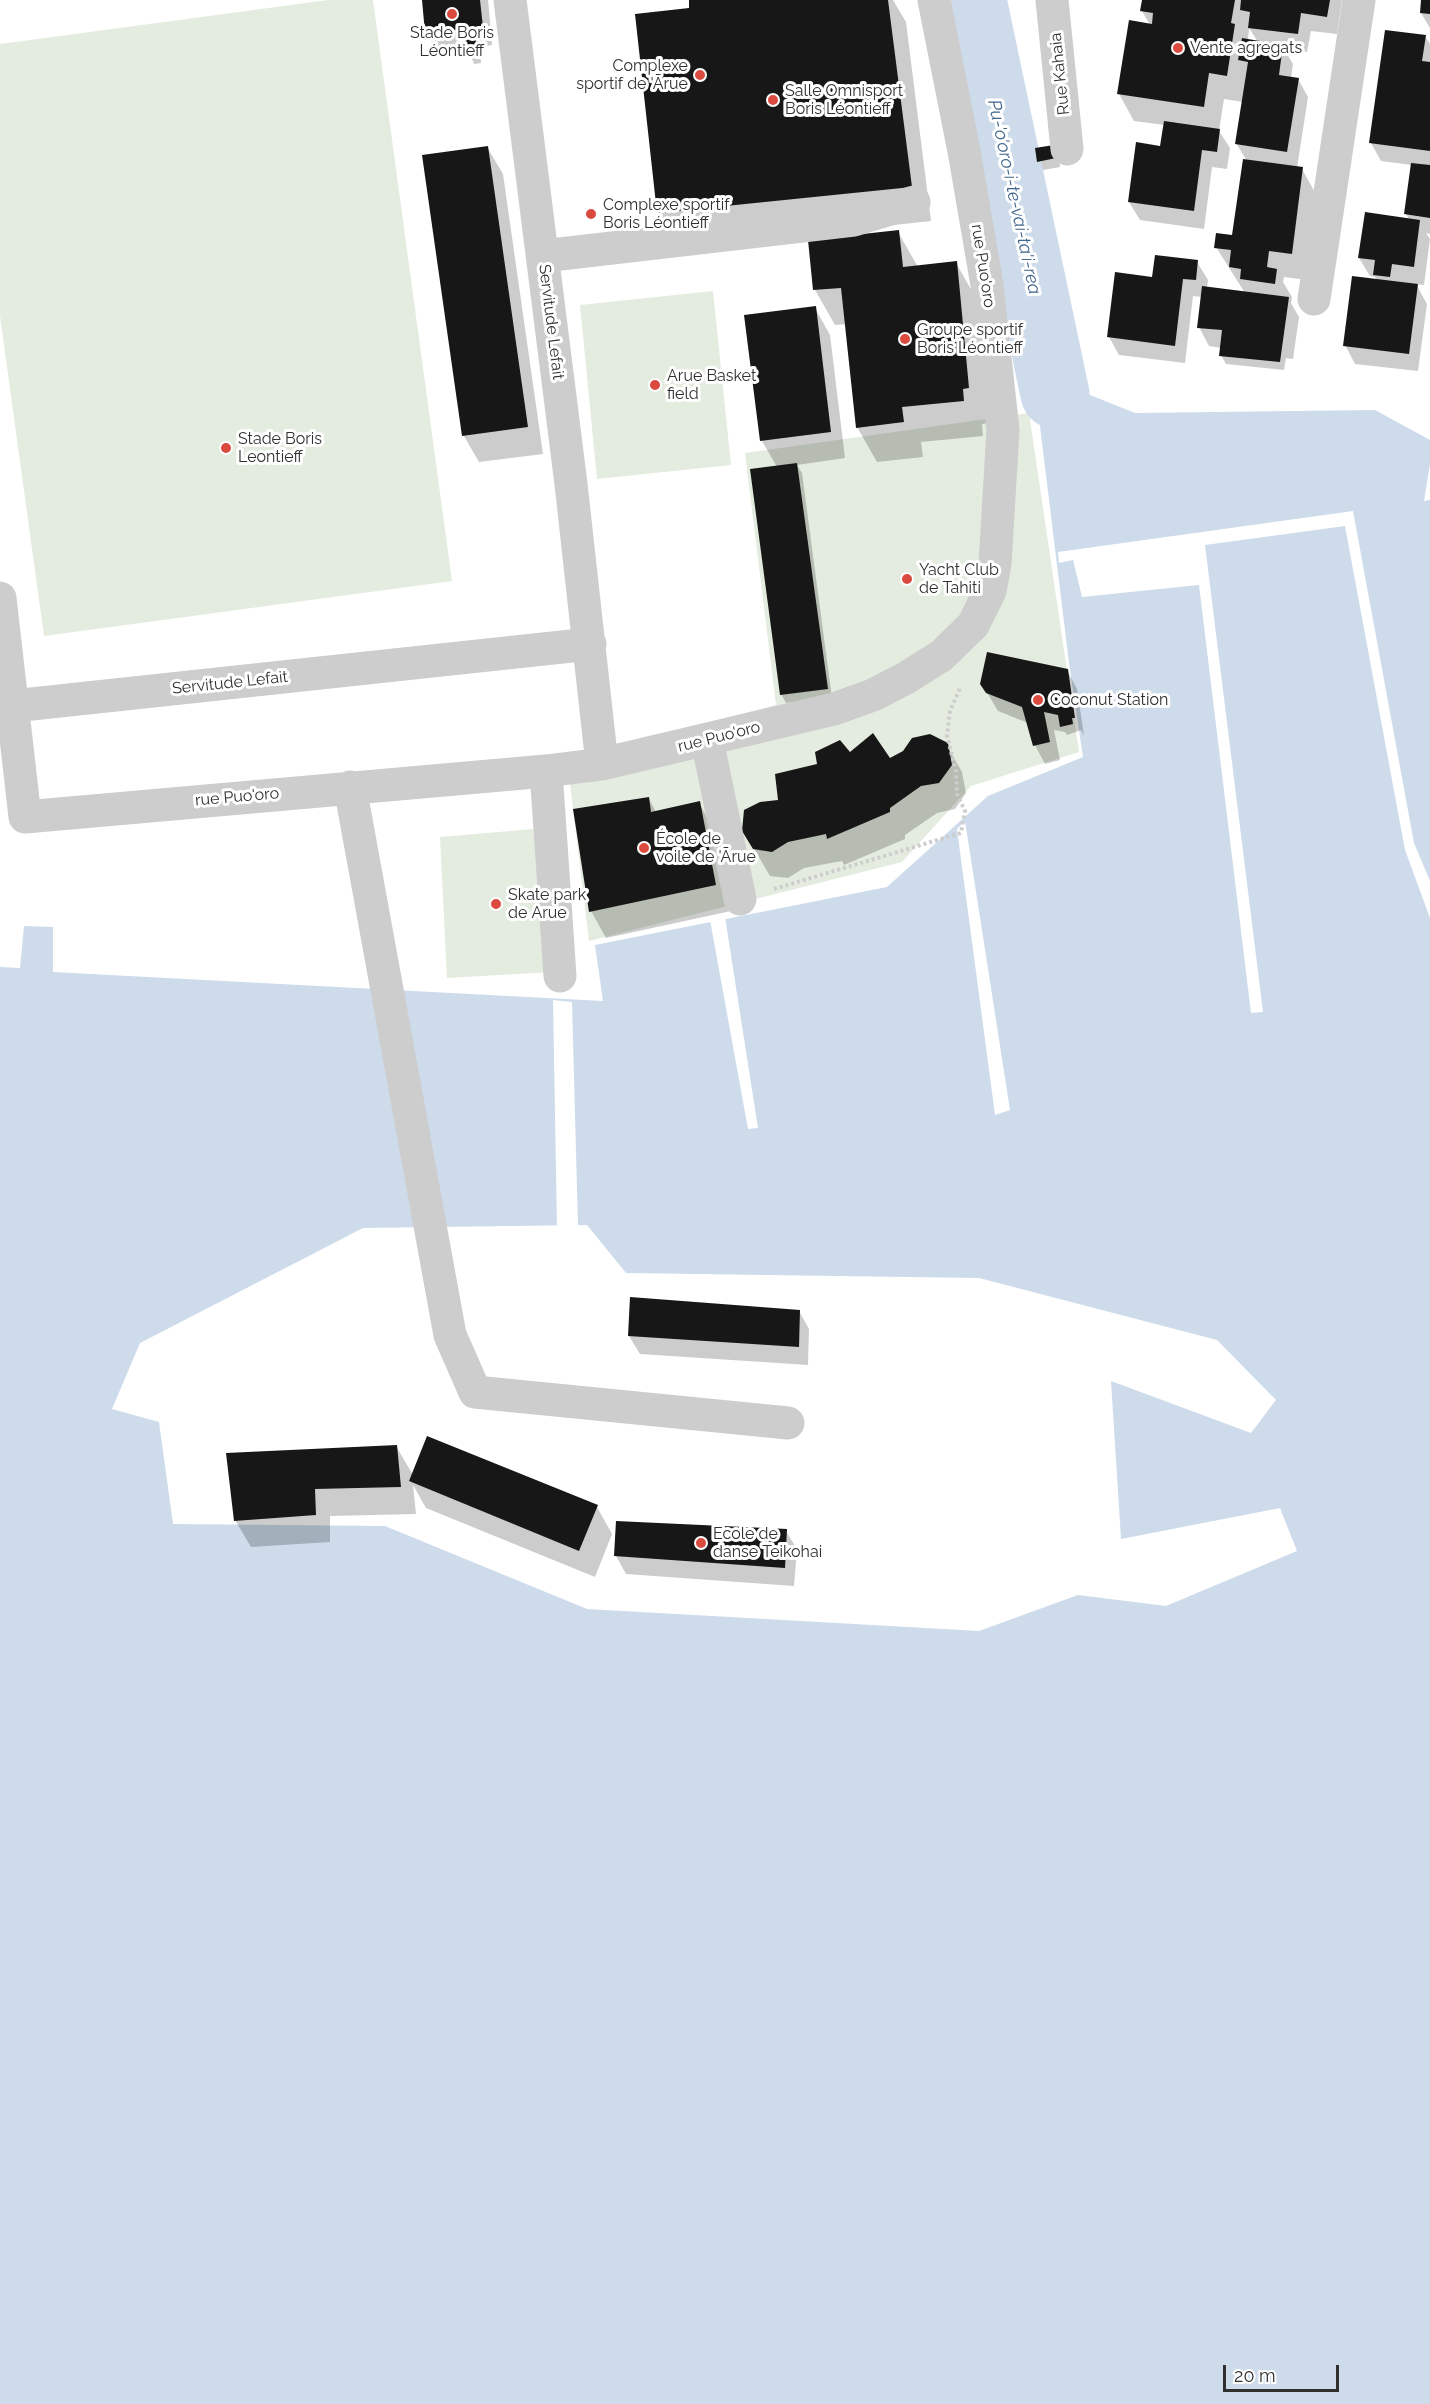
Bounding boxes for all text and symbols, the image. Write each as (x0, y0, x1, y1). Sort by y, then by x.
marker: Stade Boris Léontieff (445, 7, 459, 21)
place label: Stade Boris Léontieff (410, 23, 494, 61)
street label: Rue Kahaia (1046, 32, 1074, 116)
place label: Vente agregats (1190, 38, 1302, 58)
marker: Vente agregats (1171, 41, 1185, 55)
place label: Complexe sportif de 'Ārue (576, 56, 688, 94)
marker: Complexe sportif de 'Ārue (693, 68, 707, 82)
place label: Salle Omnisport Boris Léontieff (785, 81, 903, 119)
marker: Salle Omnisport Boris Léontieff (766, 93, 780, 107)
water label: Pu-'o'oro-i-te-vai-ta'i-rea (983, 98, 1045, 296)
place label: Complexe sportif Boris Léontieff (603, 195, 730, 233)
marker: Complexe sportif Boris Léontieff (584, 207, 598, 221)
street label: rue Puo'oro (967, 223, 999, 309)
street label: Servitude Lefait (534, 263, 568, 381)
place label: Groupe sportif Boris Léontieff (917, 320, 1023, 358)
marker: Groupe sportif Boris Léontieff (898, 332, 912, 346)
place label: Arue Basket field (667, 366, 756, 404)
marker: Arue Basket field (648, 378, 662, 392)
place label: Stade Boris Leontieff (238, 429, 322, 467)
marker: Stade Boris Leontieff (219, 441, 233, 455)
place label: Yacht Club de Tahiti (919, 560, 999, 598)
marker: Yacht Club de Tahiti (900, 572, 914, 586)
street label: Servitude Lefait (171, 667, 289, 699)
place label: Coconut Station (1050, 690, 1168, 710)
marker: Coconut Station (1031, 693, 1045, 707)
street label: rue Puo'oro (676, 717, 762, 757)
street label: rue Puo'oro (194, 784, 280, 810)
place label: École de voile de 'Ārue (656, 829, 756, 867)
marker: École de voile de 'Ārue (637, 841, 651, 855)
place label: Skate park de Arue (508, 885, 586, 923)
marker: Skate park de Arue (489, 897, 503, 911)
place label: Ecole de danse Teikohai (713, 1524, 822, 1562)
marker: Ecole de danse Teikohai (694, 1536, 708, 1550)
scale bar (1226, 2353, 1342, 2391)
text: 20 m (1234, 2365, 1276, 2386)

